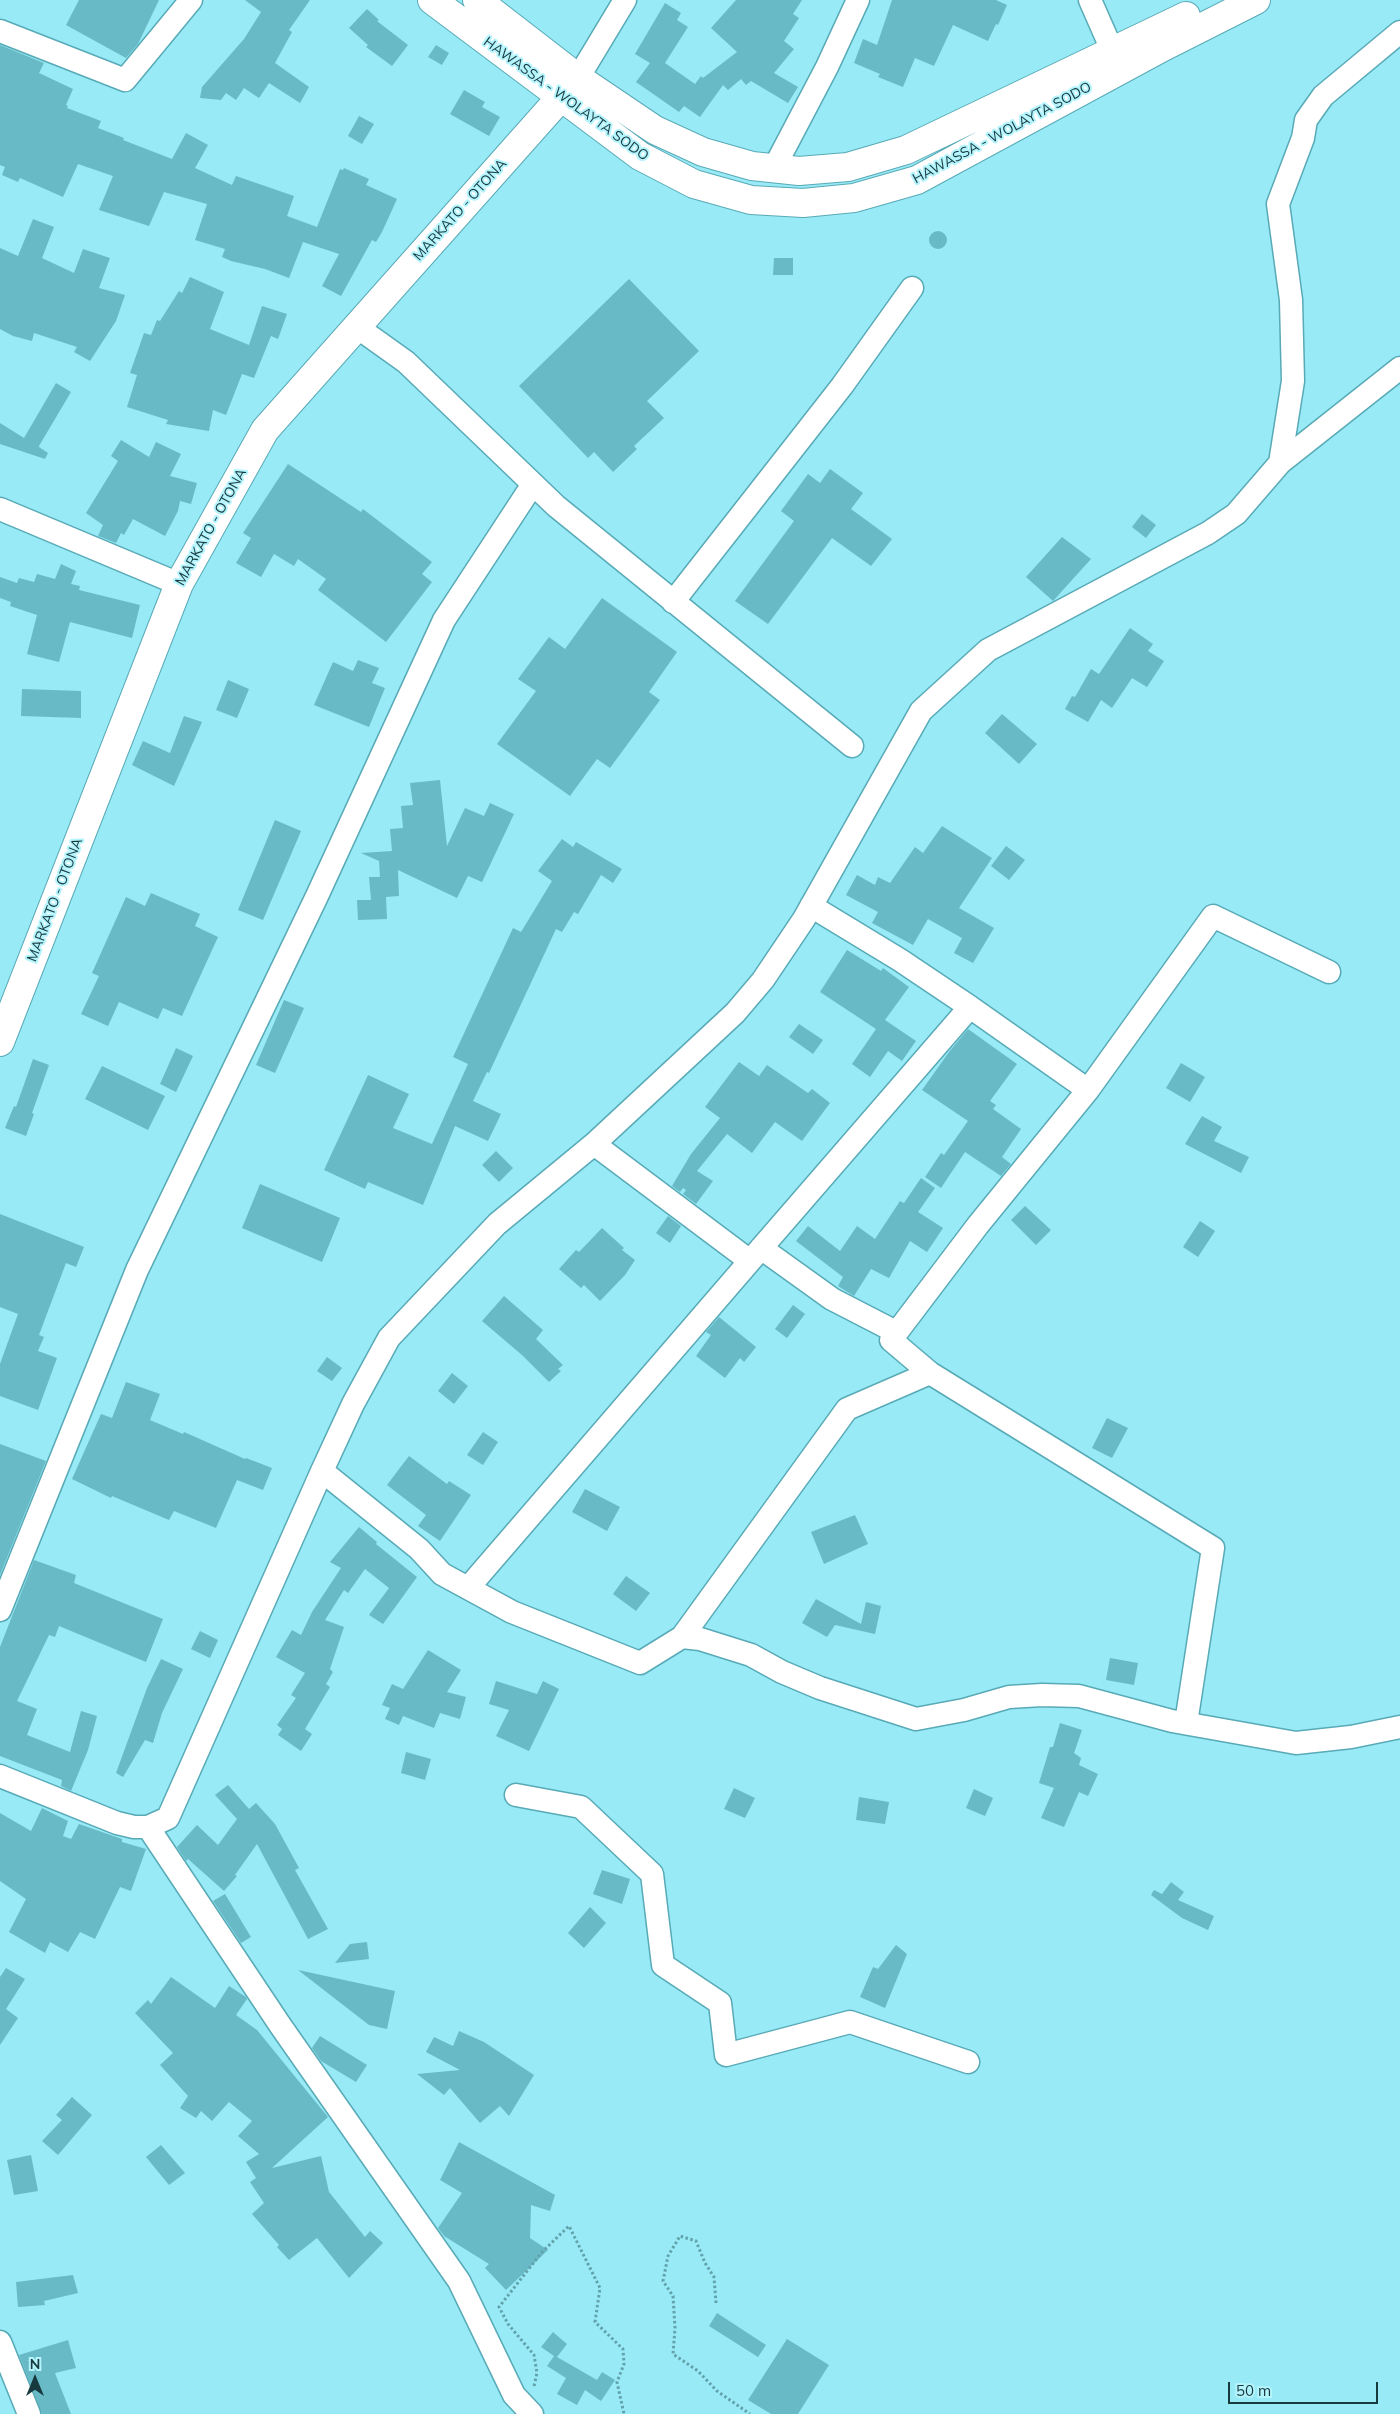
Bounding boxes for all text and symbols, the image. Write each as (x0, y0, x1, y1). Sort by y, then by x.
street label: HAWASSA - WOLAYTA SODO (480, 33, 652, 165)
street label: HAWASSA - WOLAYTA SODO (910, 79, 1094, 187)
street label: MARKATO - OTONA (410, 156, 510, 264)
street label: MARKATO - OTONA (172, 466, 250, 588)
street label: MARKATO - OTONA (24, 836, 86, 964)
north arrow (10, 2354, 60, 2404)
text: N (30, 2355, 40, 2373)
scale bar (1230, 2372, 1380, 2404)
text: 50 m (1236, 2381, 1271, 2400)

